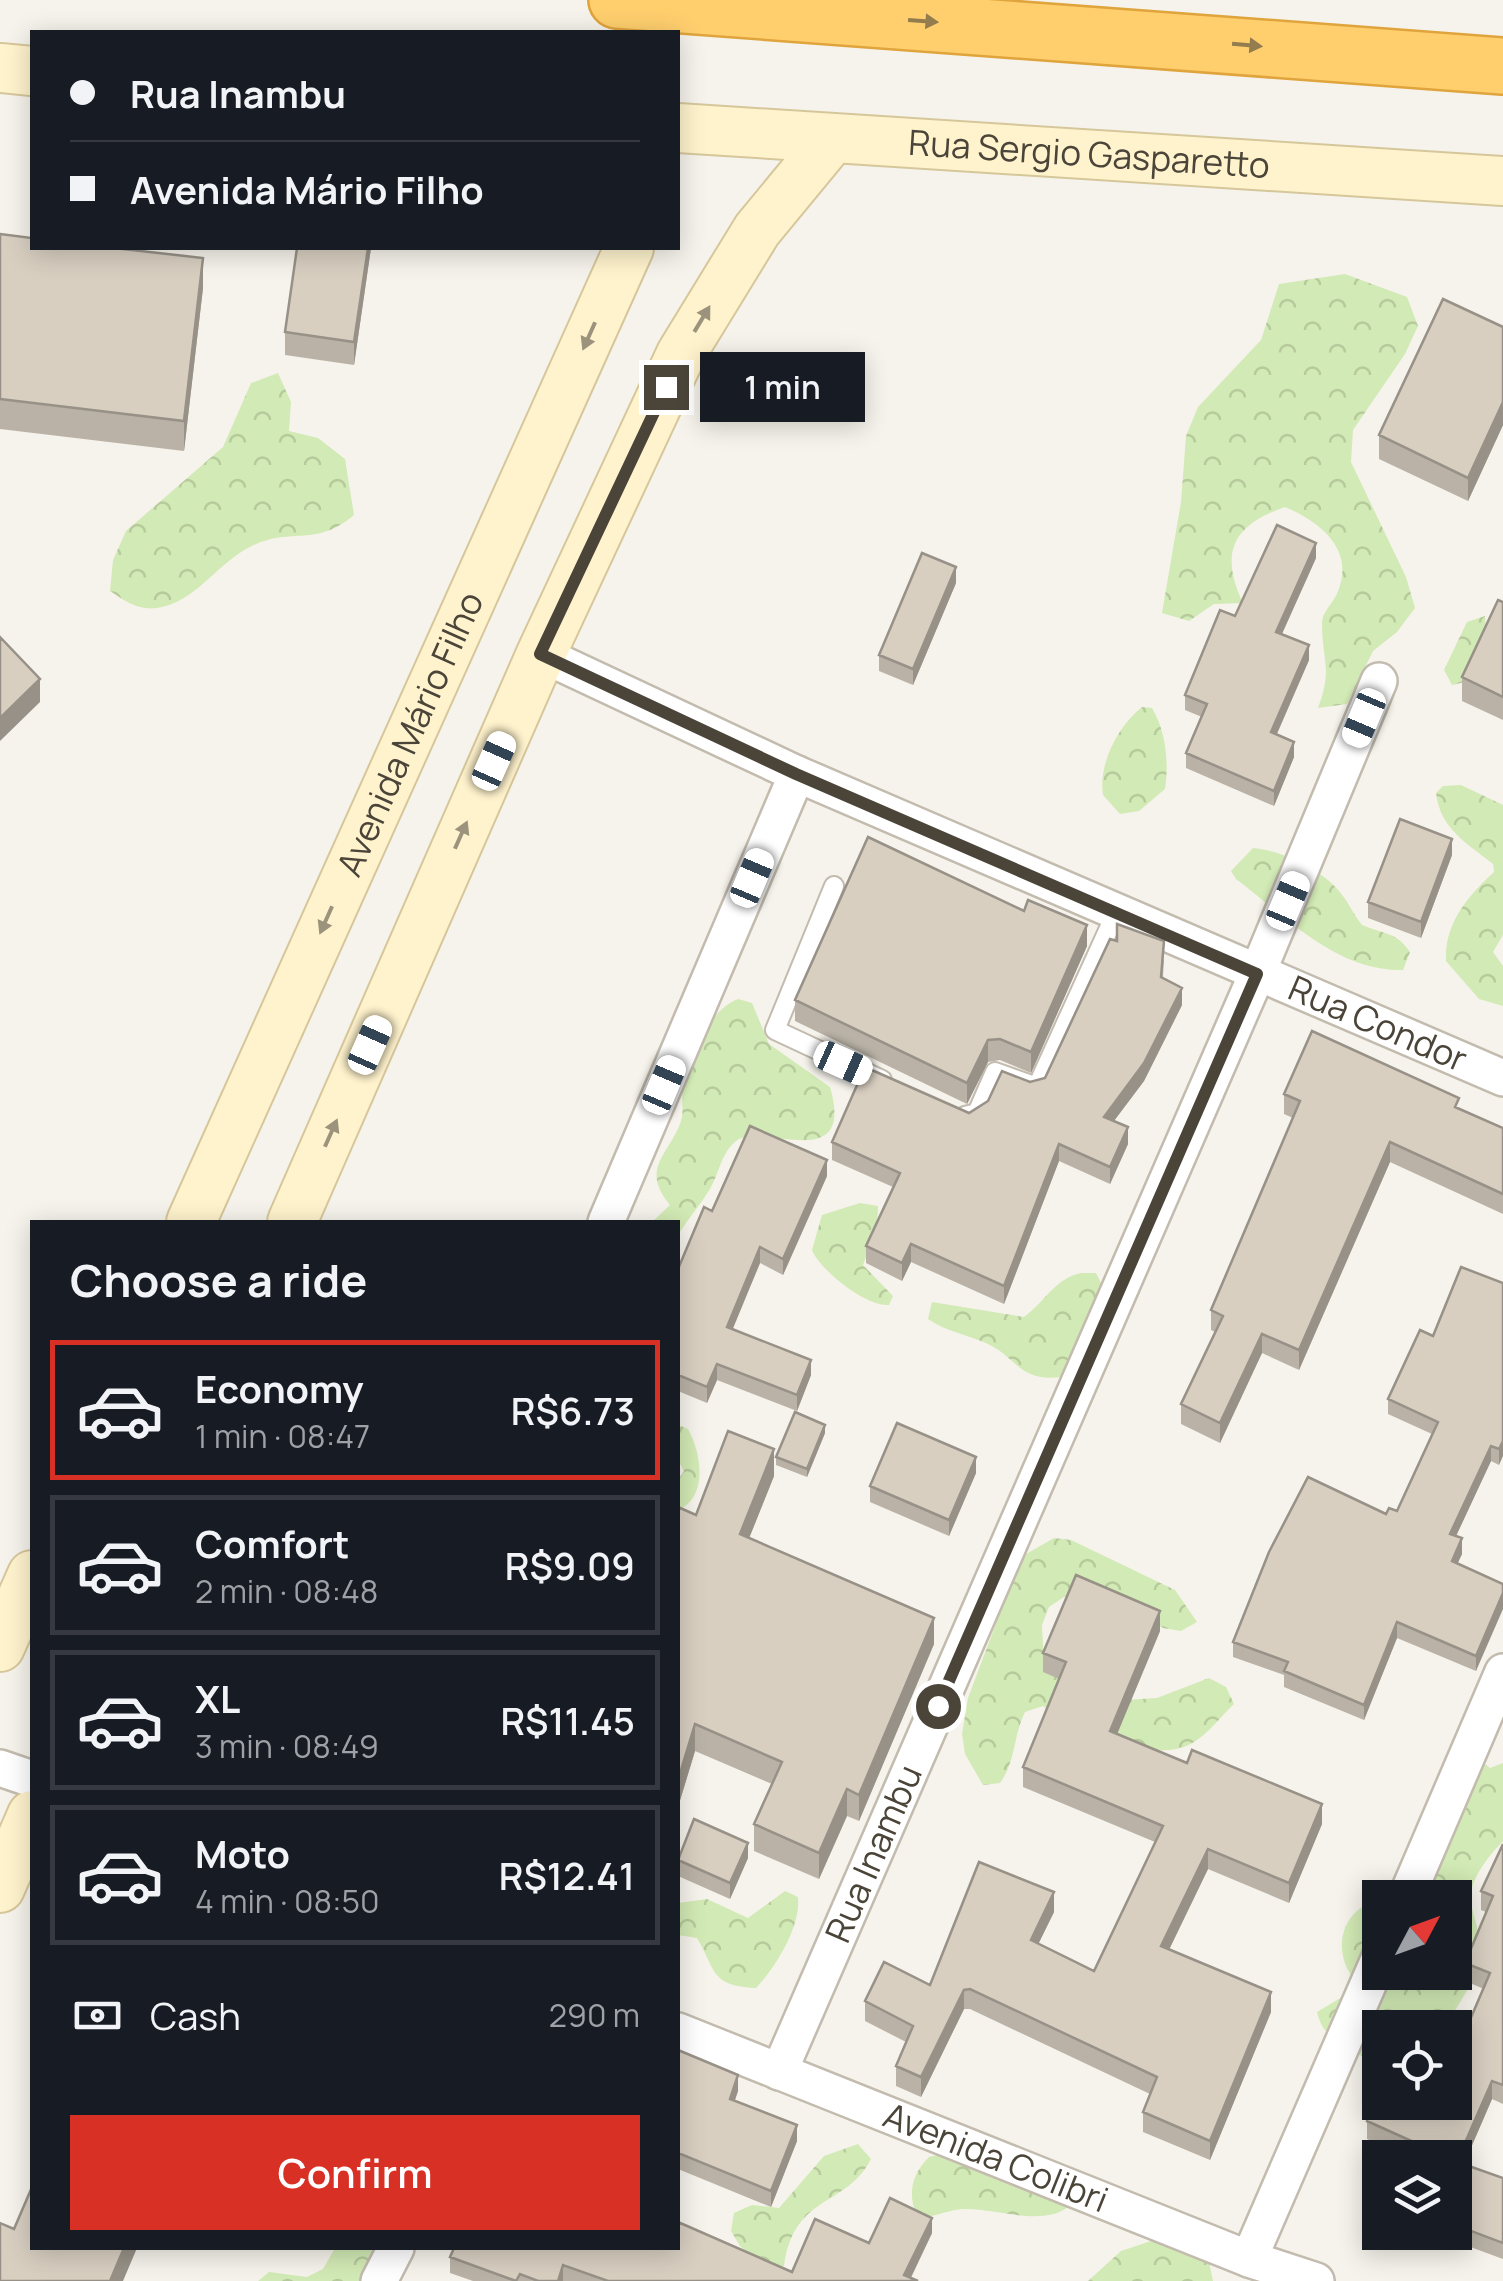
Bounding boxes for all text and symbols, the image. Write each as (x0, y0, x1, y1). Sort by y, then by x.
one-way arrow (908, 13, 940, 29)
one-way arrow (1232, 38, 1264, 54)
text: Rua Inambu (130, 67, 346, 119)
street label: Rua Sergio Gasparetto (907, 118, 1271, 189)
text: Avenida Mário Filho (130, 163, 484, 215)
one-way arrow (693, 305, 710, 333)
one-way arrow (580, 322, 597, 351)
callout: 1 min (701, 352, 866, 422)
route end (644, 365, 689, 410)
text: 1 min (744, 365, 821, 409)
street label: Avenida Mário Filho (325, 584, 494, 883)
car (1338, 685, 1390, 751)
car (468, 727, 520, 795)
one-way arrow (453, 820, 469, 850)
car (726, 845, 778, 911)
car (1262, 868, 1314, 934)
one-way arrow (318, 906, 335, 935)
street label: Rua Condor (1281, 964, 1475, 1083)
car (344, 1011, 396, 1079)
car (809, 1037, 877, 1089)
car (638, 1052, 690, 1118)
one-way arrow (323, 1118, 339, 1148)
text: Choose a ride (70, 1249, 367, 1311)
text: Economy (195, 1362, 364, 1414)
icon: car (75, 1365, 165, 1455)
text: R$6.73 (511, 1384, 635, 1436)
text: 1 min · 08:47 (195, 1414, 370, 1458)
text: Comfort (195, 1517, 349, 1569)
icon: car (75, 1520, 165, 1610)
text: R$9.09 (505, 1539, 635, 1591)
text: 2 min · 08:48 (195, 1569, 378, 1613)
text: XL (195, 1672, 240, 1724)
icon: car (75, 1675, 165, 1765)
route start (916, 1684, 961, 1729)
text: R$11.45 (500, 1694, 635, 1746)
text: 3 min · 08:49 (195, 1724, 379, 1768)
street label: Rua Inambu (813, 1757, 933, 1950)
text: Moto (195, 1827, 290, 1879)
icon: car (75, 1830, 165, 1920)
text: R$12.41 (499, 1849, 635, 1901)
text: 4 min · 08:50 (195, 1879, 380, 1923)
north arrow (1362, 1880, 1472, 1990)
map controls (1362, 1880, 1472, 2250)
icon: cash (70, 1988, 125, 2043)
text: Cash (150, 1989, 241, 2041)
text: 290 m (549, 1993, 640, 2037)
button: locate (1362, 2010, 1472, 2120)
street label: Avenida Colibri (877, 2091, 1115, 2223)
button: Confirm (70, 2115, 640, 2230)
button: layers (1362, 2140, 1472, 2250)

